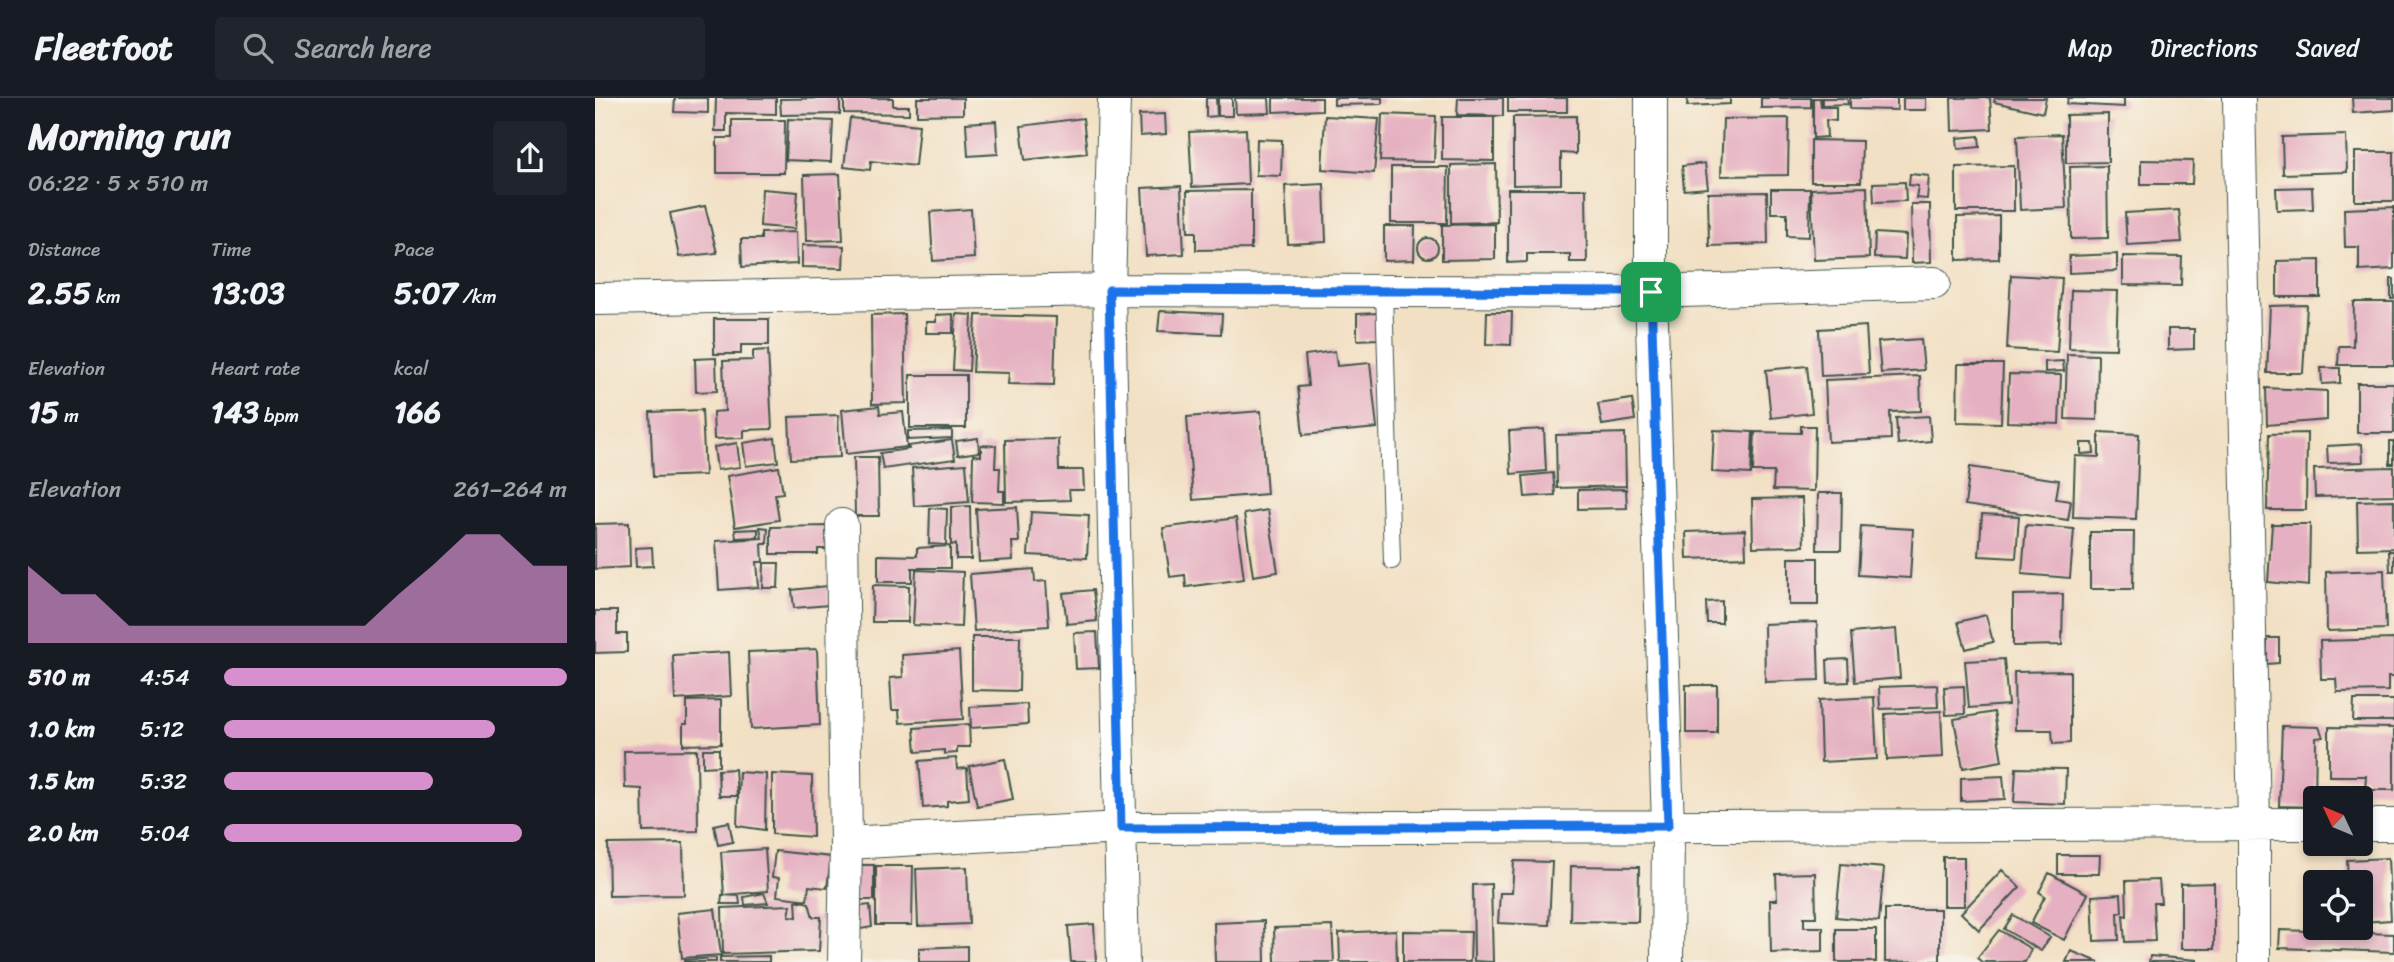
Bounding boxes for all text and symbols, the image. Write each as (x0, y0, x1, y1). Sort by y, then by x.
search box (215, 17, 705, 80)
text: Fleetfoot (35, 19, 173, 77)
text: Search here (295, 25, 432, 71)
text: Map (2068, 27, 2112, 69)
text: Directions (2150, 27, 2258, 69)
text: Saved (2296, 27, 2359, 69)
icon: search (239, 29, 277, 67)
text: Morning run (28, 103, 231, 170)
button: share (493, 121, 567, 195)
text: 06:22 · 5 × 510 m (28, 163, 208, 204)
text: Distance (28, 233, 100, 266)
text: Time (211, 233, 251, 266)
text: Pace (394, 233, 434, 266)
pin (1621, 262, 1681, 322)
text: 2.55 (28, 266, 91, 320)
text: 13:03 (211, 266, 285, 320)
text: 5:07 (394, 266, 457, 320)
icon: arrive (1632, 273, 1670, 311)
text: km (91, 280, 121, 313)
text: /km (457, 280, 497, 313)
text: Elevation (28, 352, 105, 385)
text: Heart rate (211, 352, 300, 385)
text: kcal (394, 352, 429, 385)
text: 15 (28, 385, 59, 439)
text: 143 (211, 385, 259, 439)
text: 166 (394, 385, 441, 439)
text: m (59, 399, 79, 432)
text: bpm (259, 399, 299, 432)
text: Elevation (28, 469, 121, 510)
text: 261–264 m (453, 469, 567, 510)
text: 510 m (28, 657, 90, 698)
text: 4:54 (140, 657, 190, 698)
text: 1.0 km (28, 709, 95, 750)
text: 5:12 (140, 709, 184, 750)
text: 1.5 km (28, 761, 95, 802)
text: 5:32 (140, 761, 187, 802)
north arrow (2303, 786, 2373, 856)
map controls (2303, 786, 2373, 940)
text: 2.0 km (28, 813, 99, 854)
text: 5:04 (140, 813, 190, 854)
button: locate (2303, 870, 2373, 940)

